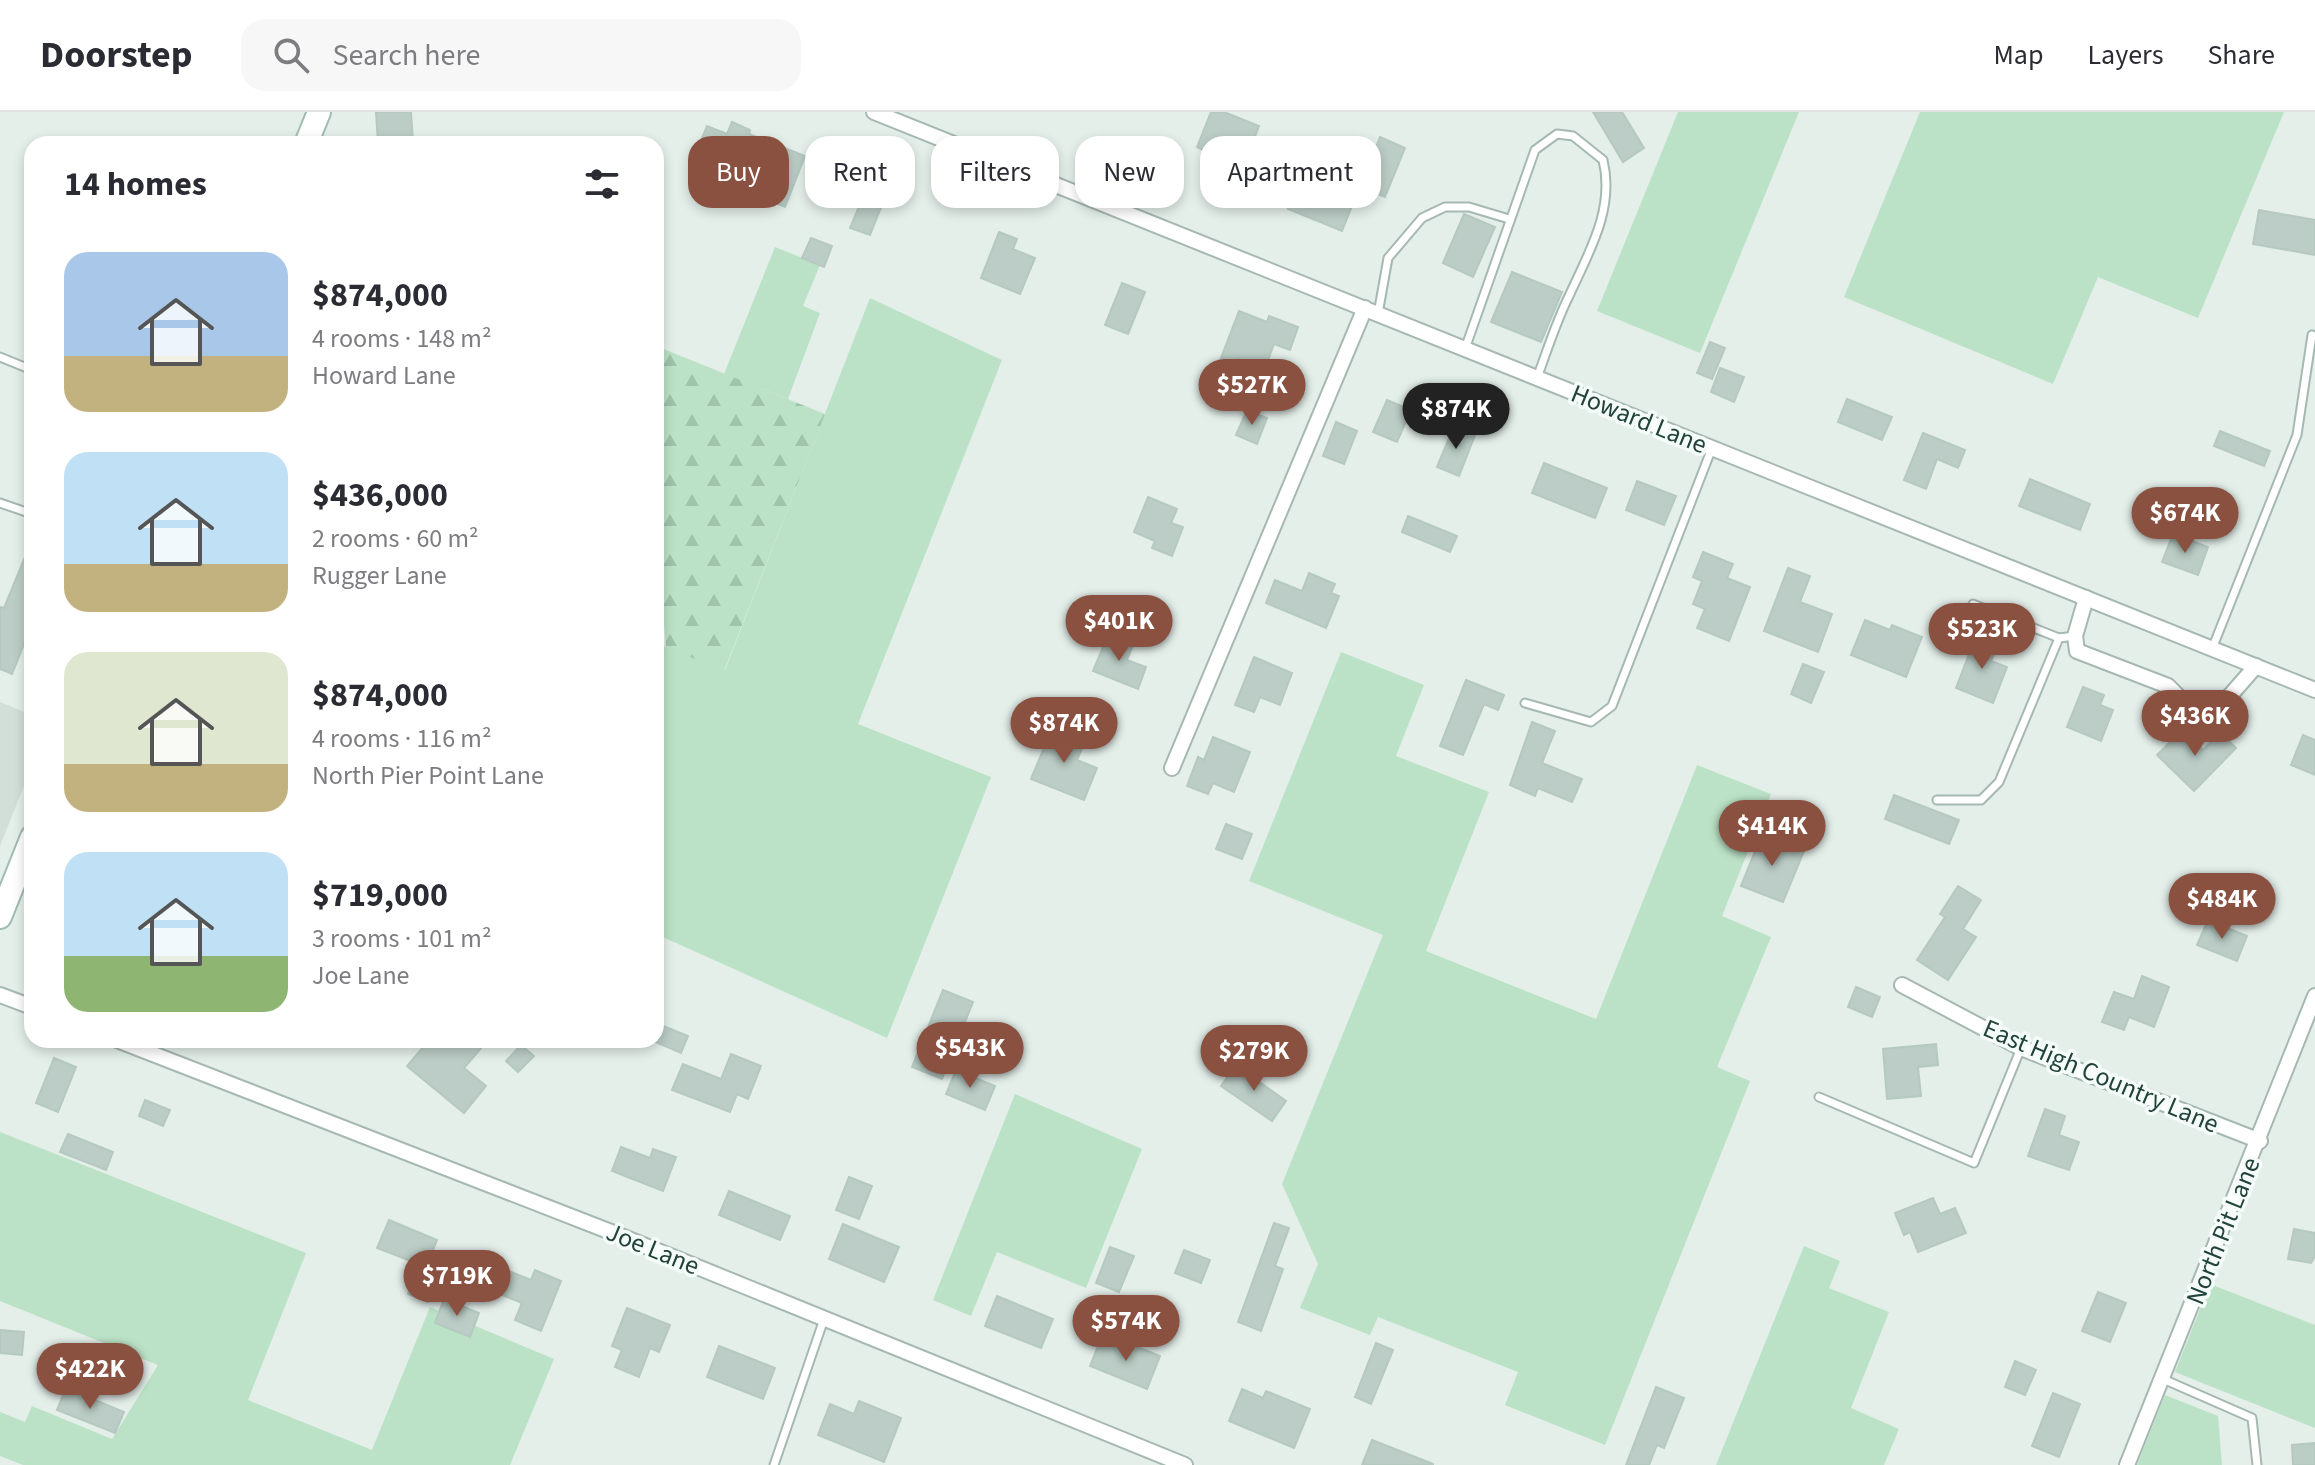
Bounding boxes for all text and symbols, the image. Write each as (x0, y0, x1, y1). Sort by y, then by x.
search box (241, 19, 801, 91)
text: Doorstep (40, 28, 193, 82)
icon: search (269, 33, 313, 77)
text: Search here (333, 34, 480, 77)
text: Map (1993, 35, 2043, 75)
text: Layers (2087, 35, 2163, 75)
text: Share (2207, 35, 2275, 75)
chip: Buy (688, 136, 789, 208)
chip: Rent (805, 136, 915, 208)
chip: Filters (931, 136, 1059, 208)
chip: New (1075, 136, 1184, 208)
chip: Apartment (1200, 136, 1381, 208)
text: 14 homes (64, 160, 207, 209)
icon: filters (580, 162, 624, 206)
text: $874,000 (312, 271, 448, 320)
icon: home (128, 284, 224, 380)
text: 4 rooms · 148 m² (312, 320, 491, 357)
text: Howard Lane (312, 357, 456, 394)
pin: $527K (1196, 359, 1308, 427)
text: $527K (1217, 366, 1287, 403)
street label: Howard Lane (1565, 375, 1713, 463)
pin: $874K (1400, 383, 1512, 451)
text: $874K (1421, 390, 1491, 427)
text: $436,000 (312, 471, 448, 520)
icon: home (128, 484, 224, 580)
pin: $674K (2129, 487, 2241, 555)
text: $674K (2150, 494, 2220, 531)
text: 2 rooms · 60 m² (312, 520, 479, 557)
text: Rugger Lane (312, 557, 447, 594)
pin: $401K (1063, 595, 1175, 663)
text: $401K (1084, 602, 1154, 639)
pin: $523K (1926, 603, 2038, 671)
text: $523K (1947, 610, 2017, 647)
text: $874,000 (312, 671, 448, 720)
icon: home (128, 684, 224, 780)
pin: $436K (2139, 690, 2251, 758)
pin: $874K (1008, 697, 1120, 765)
text: $436K (2160, 697, 2230, 734)
text: $874K (1029, 704, 1099, 741)
text: 4 rooms · 116 m² (312, 720, 491, 757)
text: North Pier Point Lane (312, 757, 544, 794)
pin: $414K (1716, 800, 1828, 868)
text: $414K (1737, 807, 1807, 844)
text: $719,000 (312, 871, 448, 920)
pin: $484K (2166, 873, 2278, 941)
text: $484K (2187, 880, 2257, 917)
icon: home (128, 884, 224, 980)
text: 3 rooms · 101 m² (312, 920, 491, 957)
text: Joe Lane (312, 957, 410, 994)
street label: East High Country Lane (1977, 1010, 2225, 1142)
pin: $543K (914, 1022, 1026, 1090)
pin: $279K (1198, 1025, 1310, 1093)
text: $543K (935, 1029, 1005, 1066)
text: $279K (1219, 1032, 1289, 1069)
street label: North Pit Lane (2177, 1152, 2269, 1310)
street label: Joe Lane (601, 1214, 705, 1284)
pin: $719K (401, 1250, 513, 1318)
text: $719K (422, 1257, 492, 1294)
pin: $574K (1070, 1295, 1182, 1363)
text: $574K (1091, 1302, 1161, 1339)
pin: $422K (34, 1343, 146, 1411)
text: $422K (55, 1350, 125, 1387)

